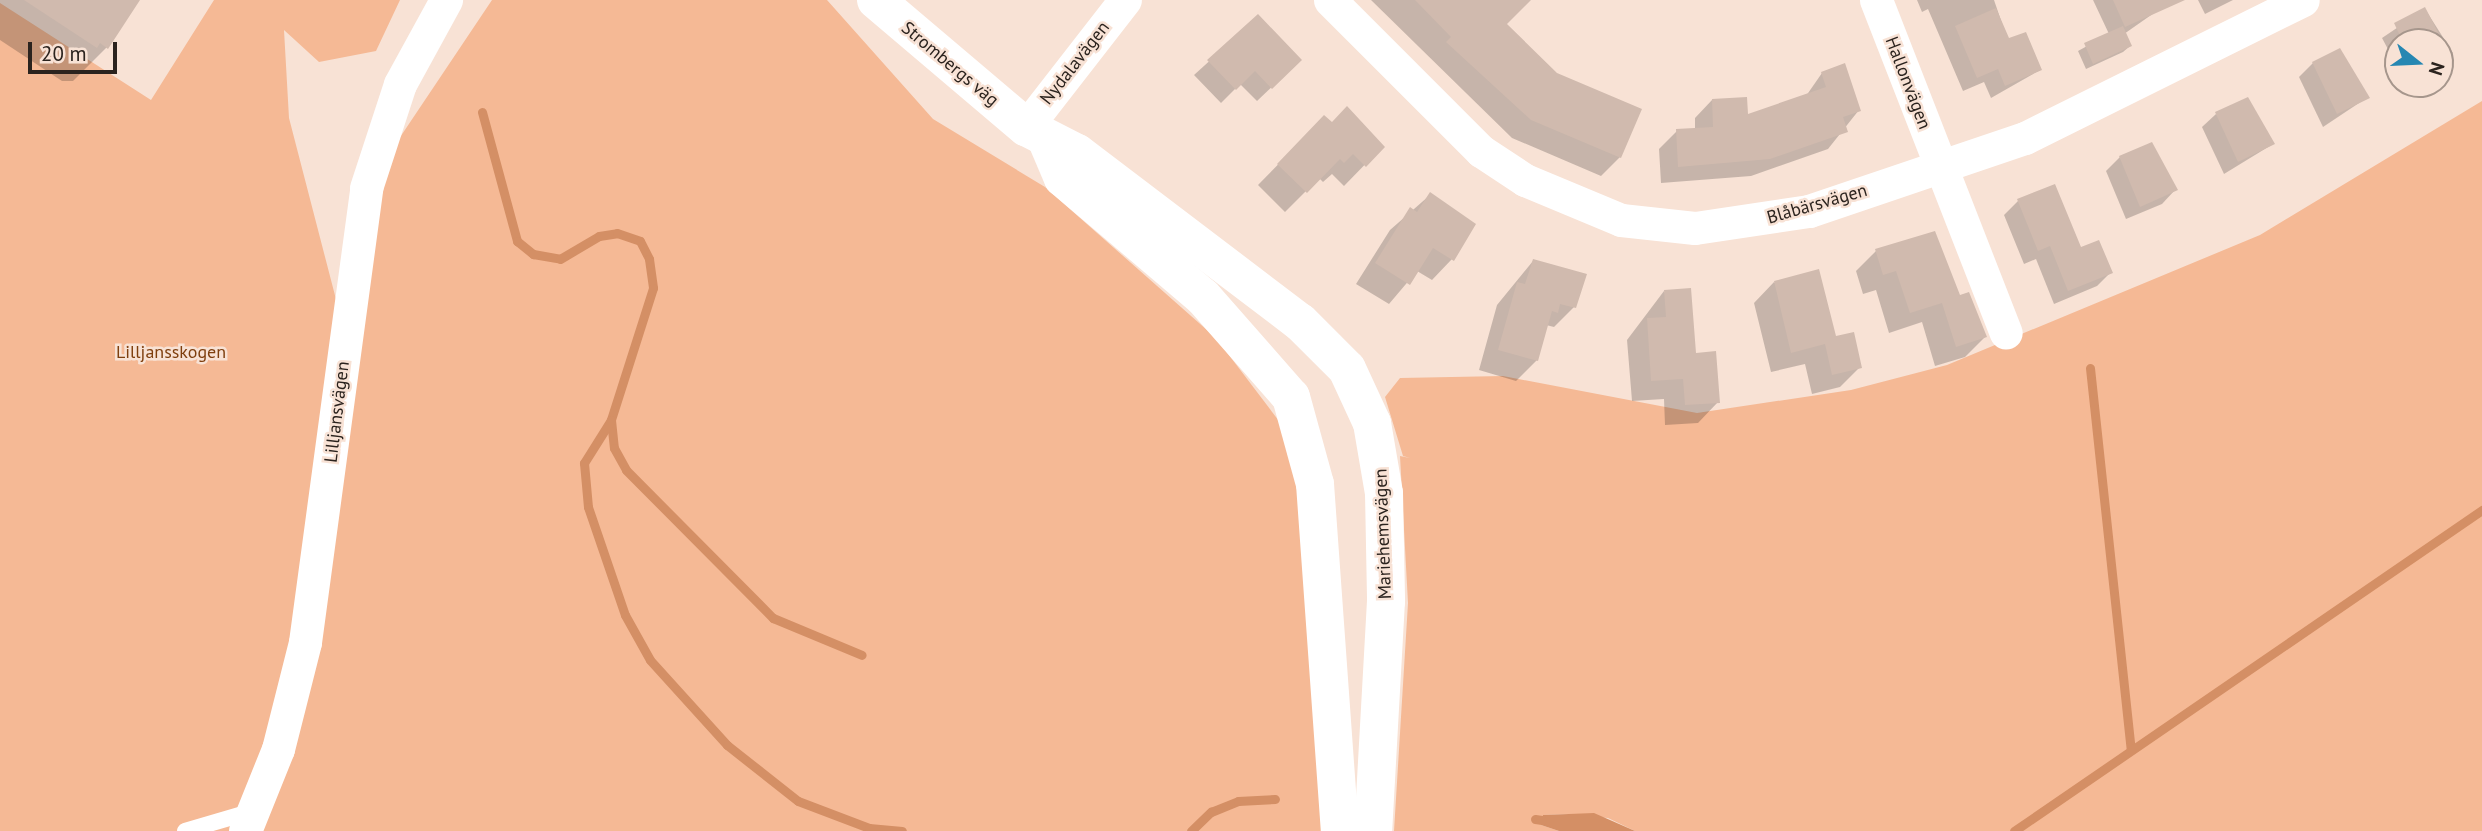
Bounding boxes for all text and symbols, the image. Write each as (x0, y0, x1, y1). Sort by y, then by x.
street label: Strombergs väg (897, 17, 1003, 111)
street label: Nydalavägen (1036, 17, 1114, 109)
scale bar (32, 28, 121, 72)
north arrow (2384, 28, 2454, 98)
street label: Hallonvägen (1880, 34, 1936, 132)
text: 20 m (41, 40, 87, 67)
text: N (2424, 59, 2450, 79)
street label: Blåbärsvägen (1764, 179, 1870, 229)
park label: Lilljansskogen (116, 341, 226, 363)
street label: Lilljansvägen (320, 360, 354, 464)
street label: Mariehemsvägen (1370, 468, 1396, 600)

